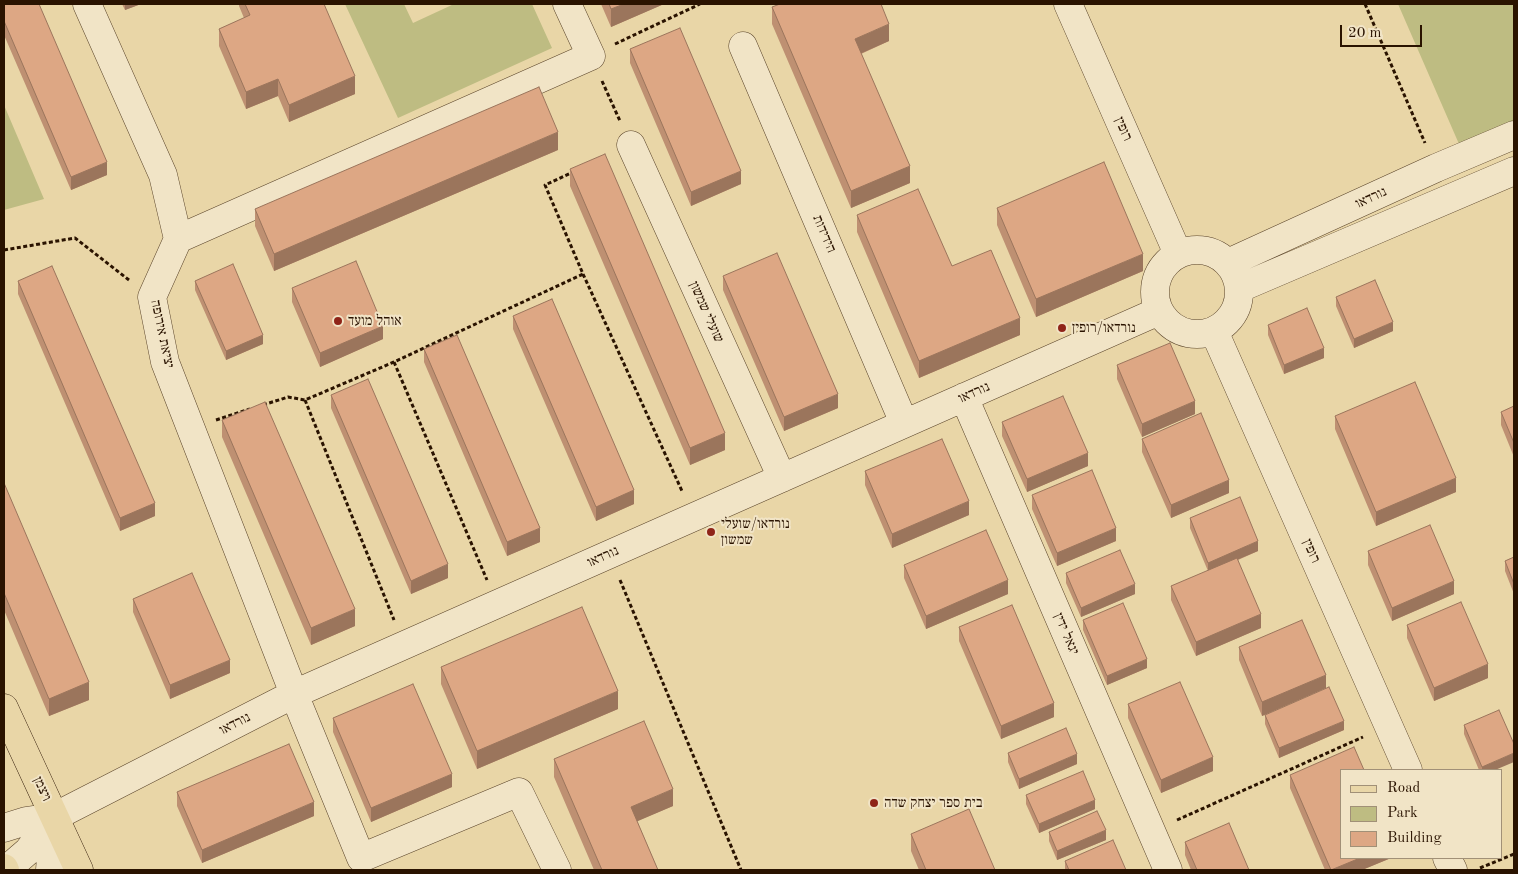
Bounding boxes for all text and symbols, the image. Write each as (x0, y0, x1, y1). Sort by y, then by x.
scale bar (1343, 15, 1426, 47)
text: 20 m (1348, 26, 1382, 41)
street label: רופין (1110, 114, 1136, 144)
street label: נורדאו (1353, 183, 1389, 213)
street label: הידידות (809, 213, 839, 255)
street label: שועלי שמשון (685, 279, 727, 345)
street label: יציאת אירופה (147, 298, 177, 370)
place label: אוהל מועד (348, 313, 402, 329)
marker: אוהל מועד (332, 315, 344, 327)
place label: נורדאו/רופין (1072, 320, 1136, 336)
marker: נורדאו/רופין (1056, 322, 1068, 334)
street label: נורדאו (956, 379, 992, 407)
place label: נורדאו/שועלי שמשון (721, 516, 790, 548)
marker: נורדאו/שועלי שמשון (705, 526, 717, 538)
street label: רופין (1298, 536, 1324, 566)
street label: נורדאו (585, 543, 621, 571)
street label: יגאל ידין (1050, 611, 1082, 657)
street label: נורדאו (217, 709, 253, 739)
legend (1340, 769, 1503, 859)
street label: ויצמן (29, 774, 55, 804)
text: Road (1387, 781, 1420, 796)
place label: בית ספר יצחק שדה (884, 795, 982, 811)
marker: בית ספר יצחק שדה (868, 797, 880, 809)
text: Park (1387, 806, 1418, 821)
text: Building (1387, 831, 1442, 846)

